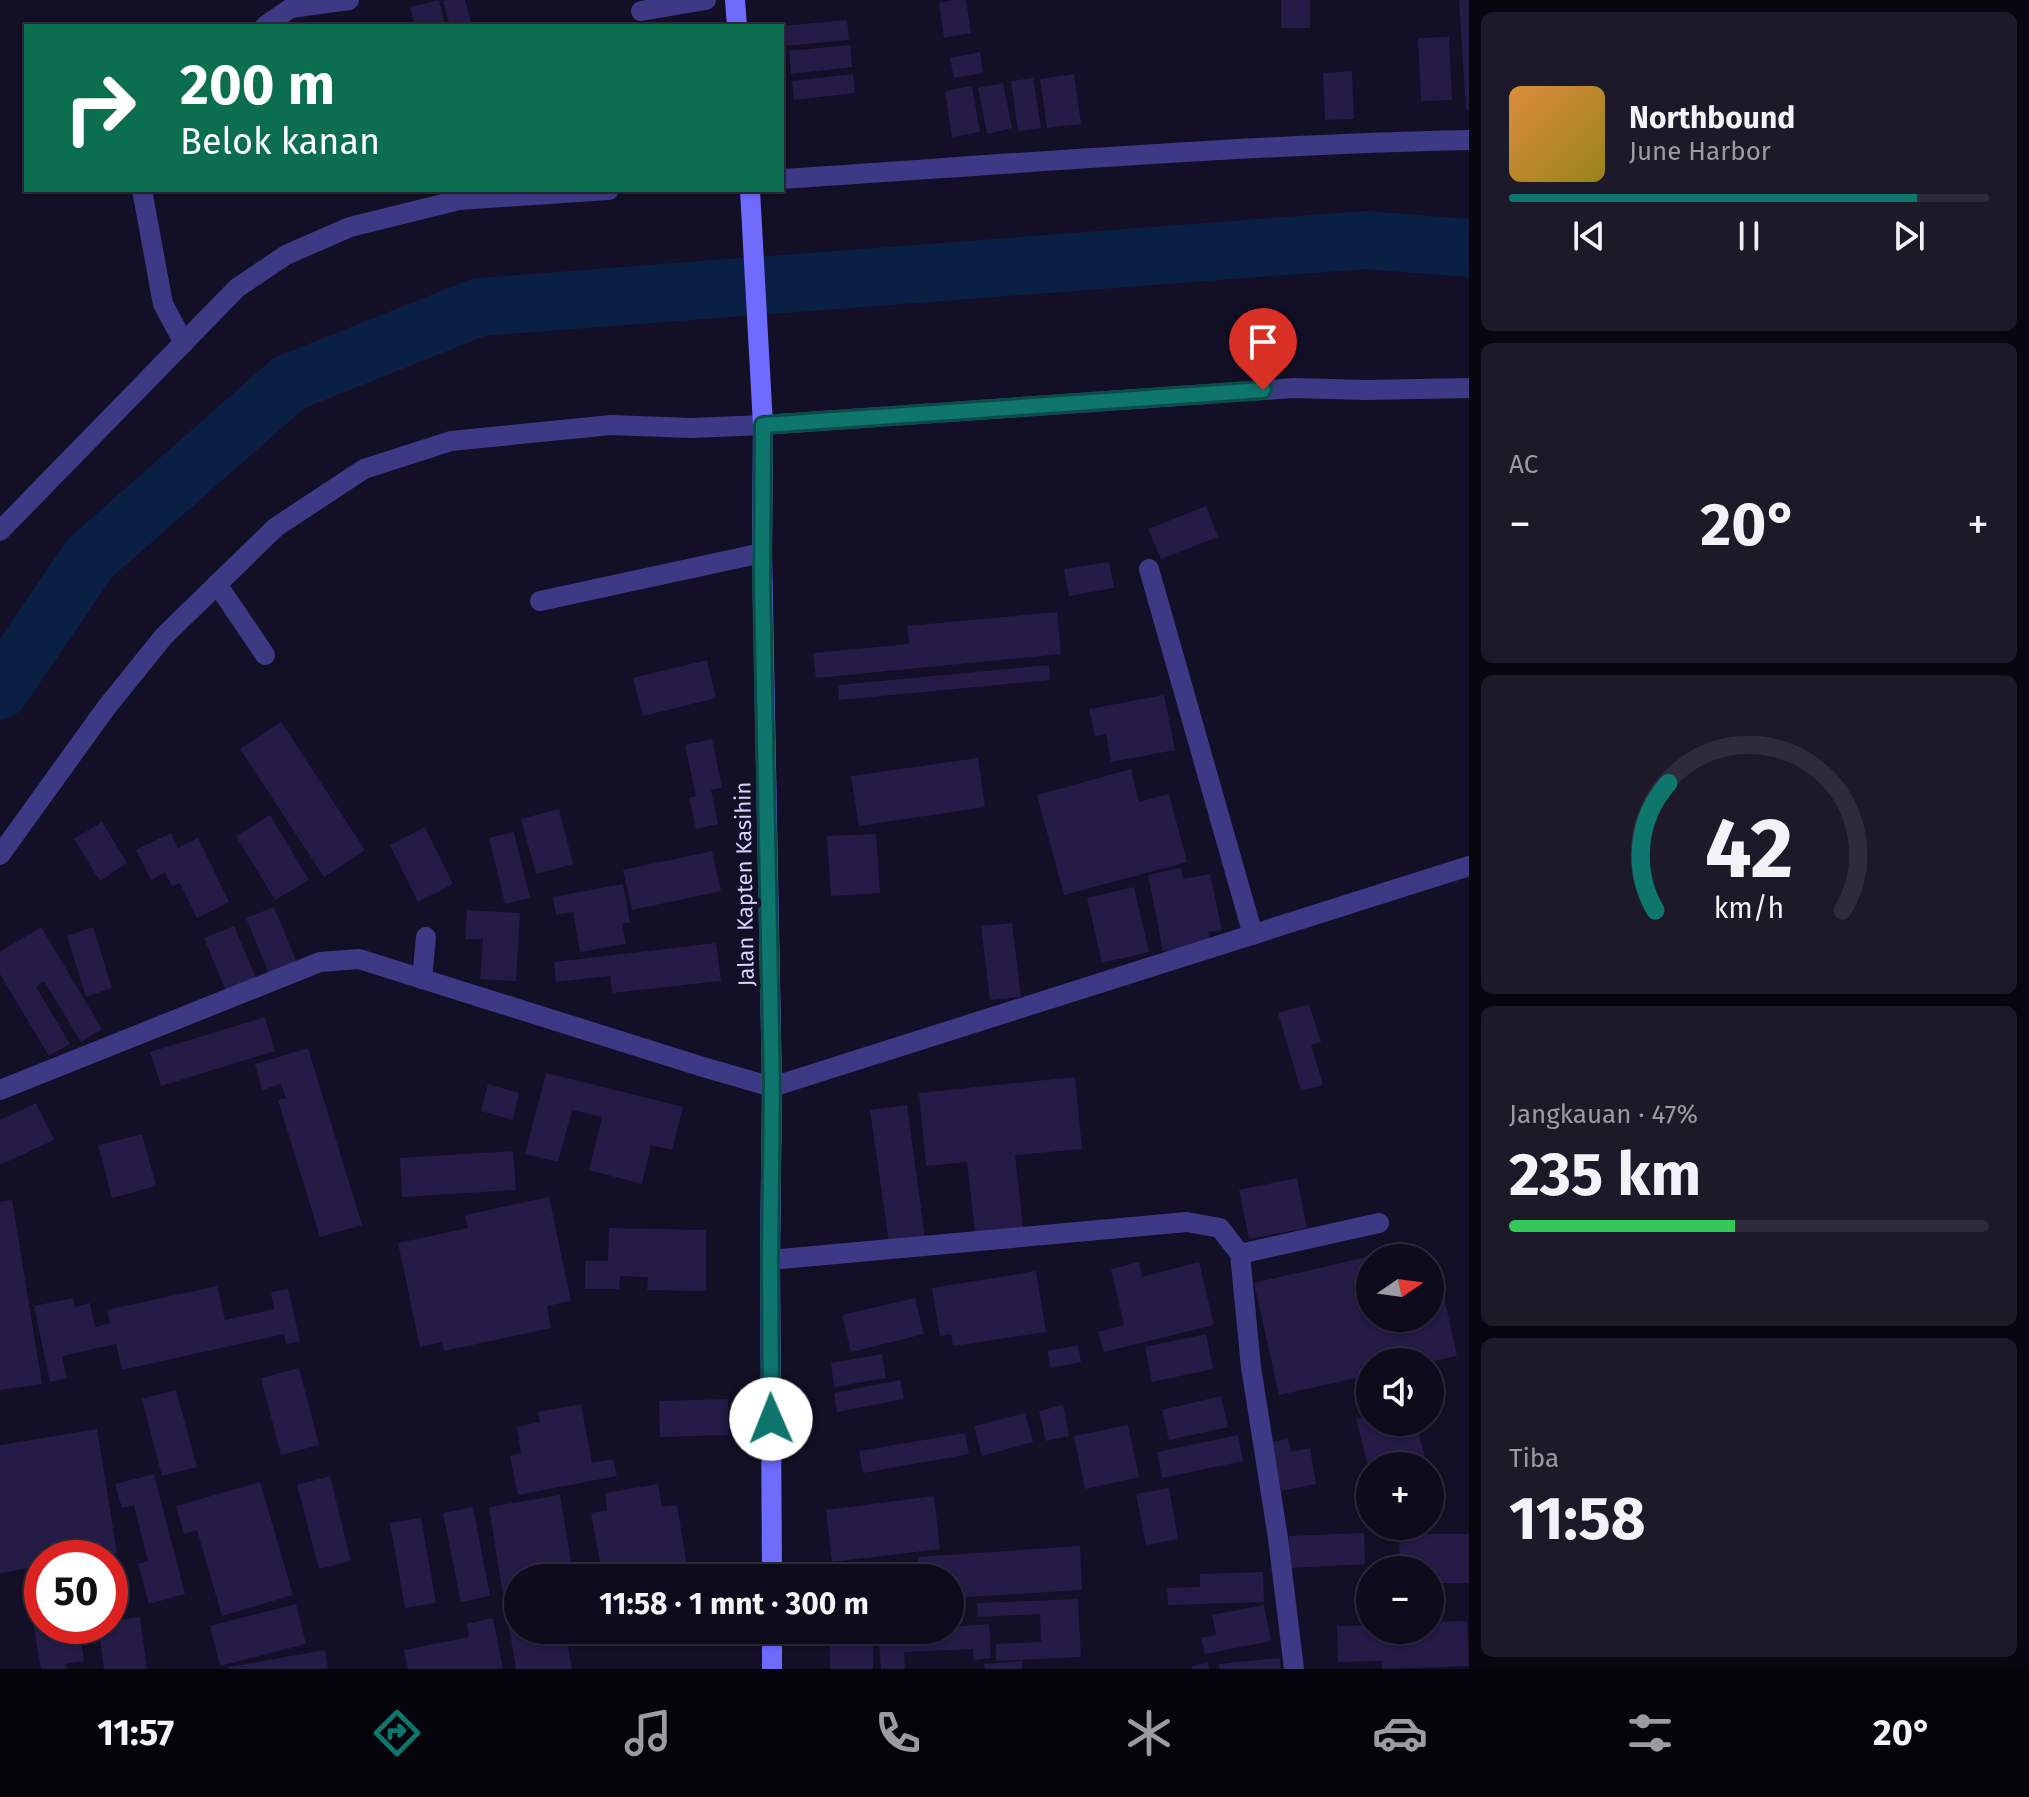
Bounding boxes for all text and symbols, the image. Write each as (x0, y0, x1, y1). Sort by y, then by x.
text: 200 m (180, 52, 335, 119)
icon: right (48, 56, 152, 160)
text: Northbound (1629, 100, 1795, 136)
text: Belok kanan (180, 120, 380, 164)
text: June Harbor (1629, 136, 1771, 167)
icon: previous (1567, 214, 1611, 258)
icon: pause (1727, 214, 1771, 258)
icon: next (1887, 214, 1931, 258)
pin (1229, 308, 1297, 390)
icon: arrive (1241, 320, 1285, 364)
text: AC (1509, 449, 1538, 480)
text: 20° (1700, 489, 1798, 561)
text: − (1509, 498, 1531, 551)
text: + (1967, 498, 1989, 551)
street label: Jalan Kapten Kasihin (729, 781, 760, 987)
text: 42 (1705, 798, 1793, 898)
text: km/h (1714, 891, 1784, 926)
text: Jangkauan · 47% (1509, 1099, 1698, 1130)
text: 235 km (1509, 1139, 1701, 1211)
north arrow (1356, 1244, 1444, 1332)
map controls (1356, 1244, 1444, 1644)
button: sound (1356, 1348, 1444, 1436)
position arrow (729, 1377, 813, 1461)
text: Tiba (1509, 1443, 1559, 1474)
button: + (1356, 1452, 1444, 1540)
text: 11:58 (1509, 1483, 1646, 1555)
speed limit sign: 50 (24, 1540, 128, 1644)
button: − (1356, 1556, 1444, 1644)
text: 11:58 · 1 mnt · 300 m (599, 1586, 869, 1622)
icon: directions (369, 1705, 425, 1761)
icon: music (620, 1705, 676, 1761)
icon: phone (870, 1705, 926, 1761)
icon: climate (1121, 1705, 1177, 1761)
icon: car (1372, 1705, 1428, 1761)
icon: filters (1622, 1705, 1678, 1761)
text: 11:57 (97, 1711, 174, 1755)
text: 20° (1873, 1711, 1932, 1755)

